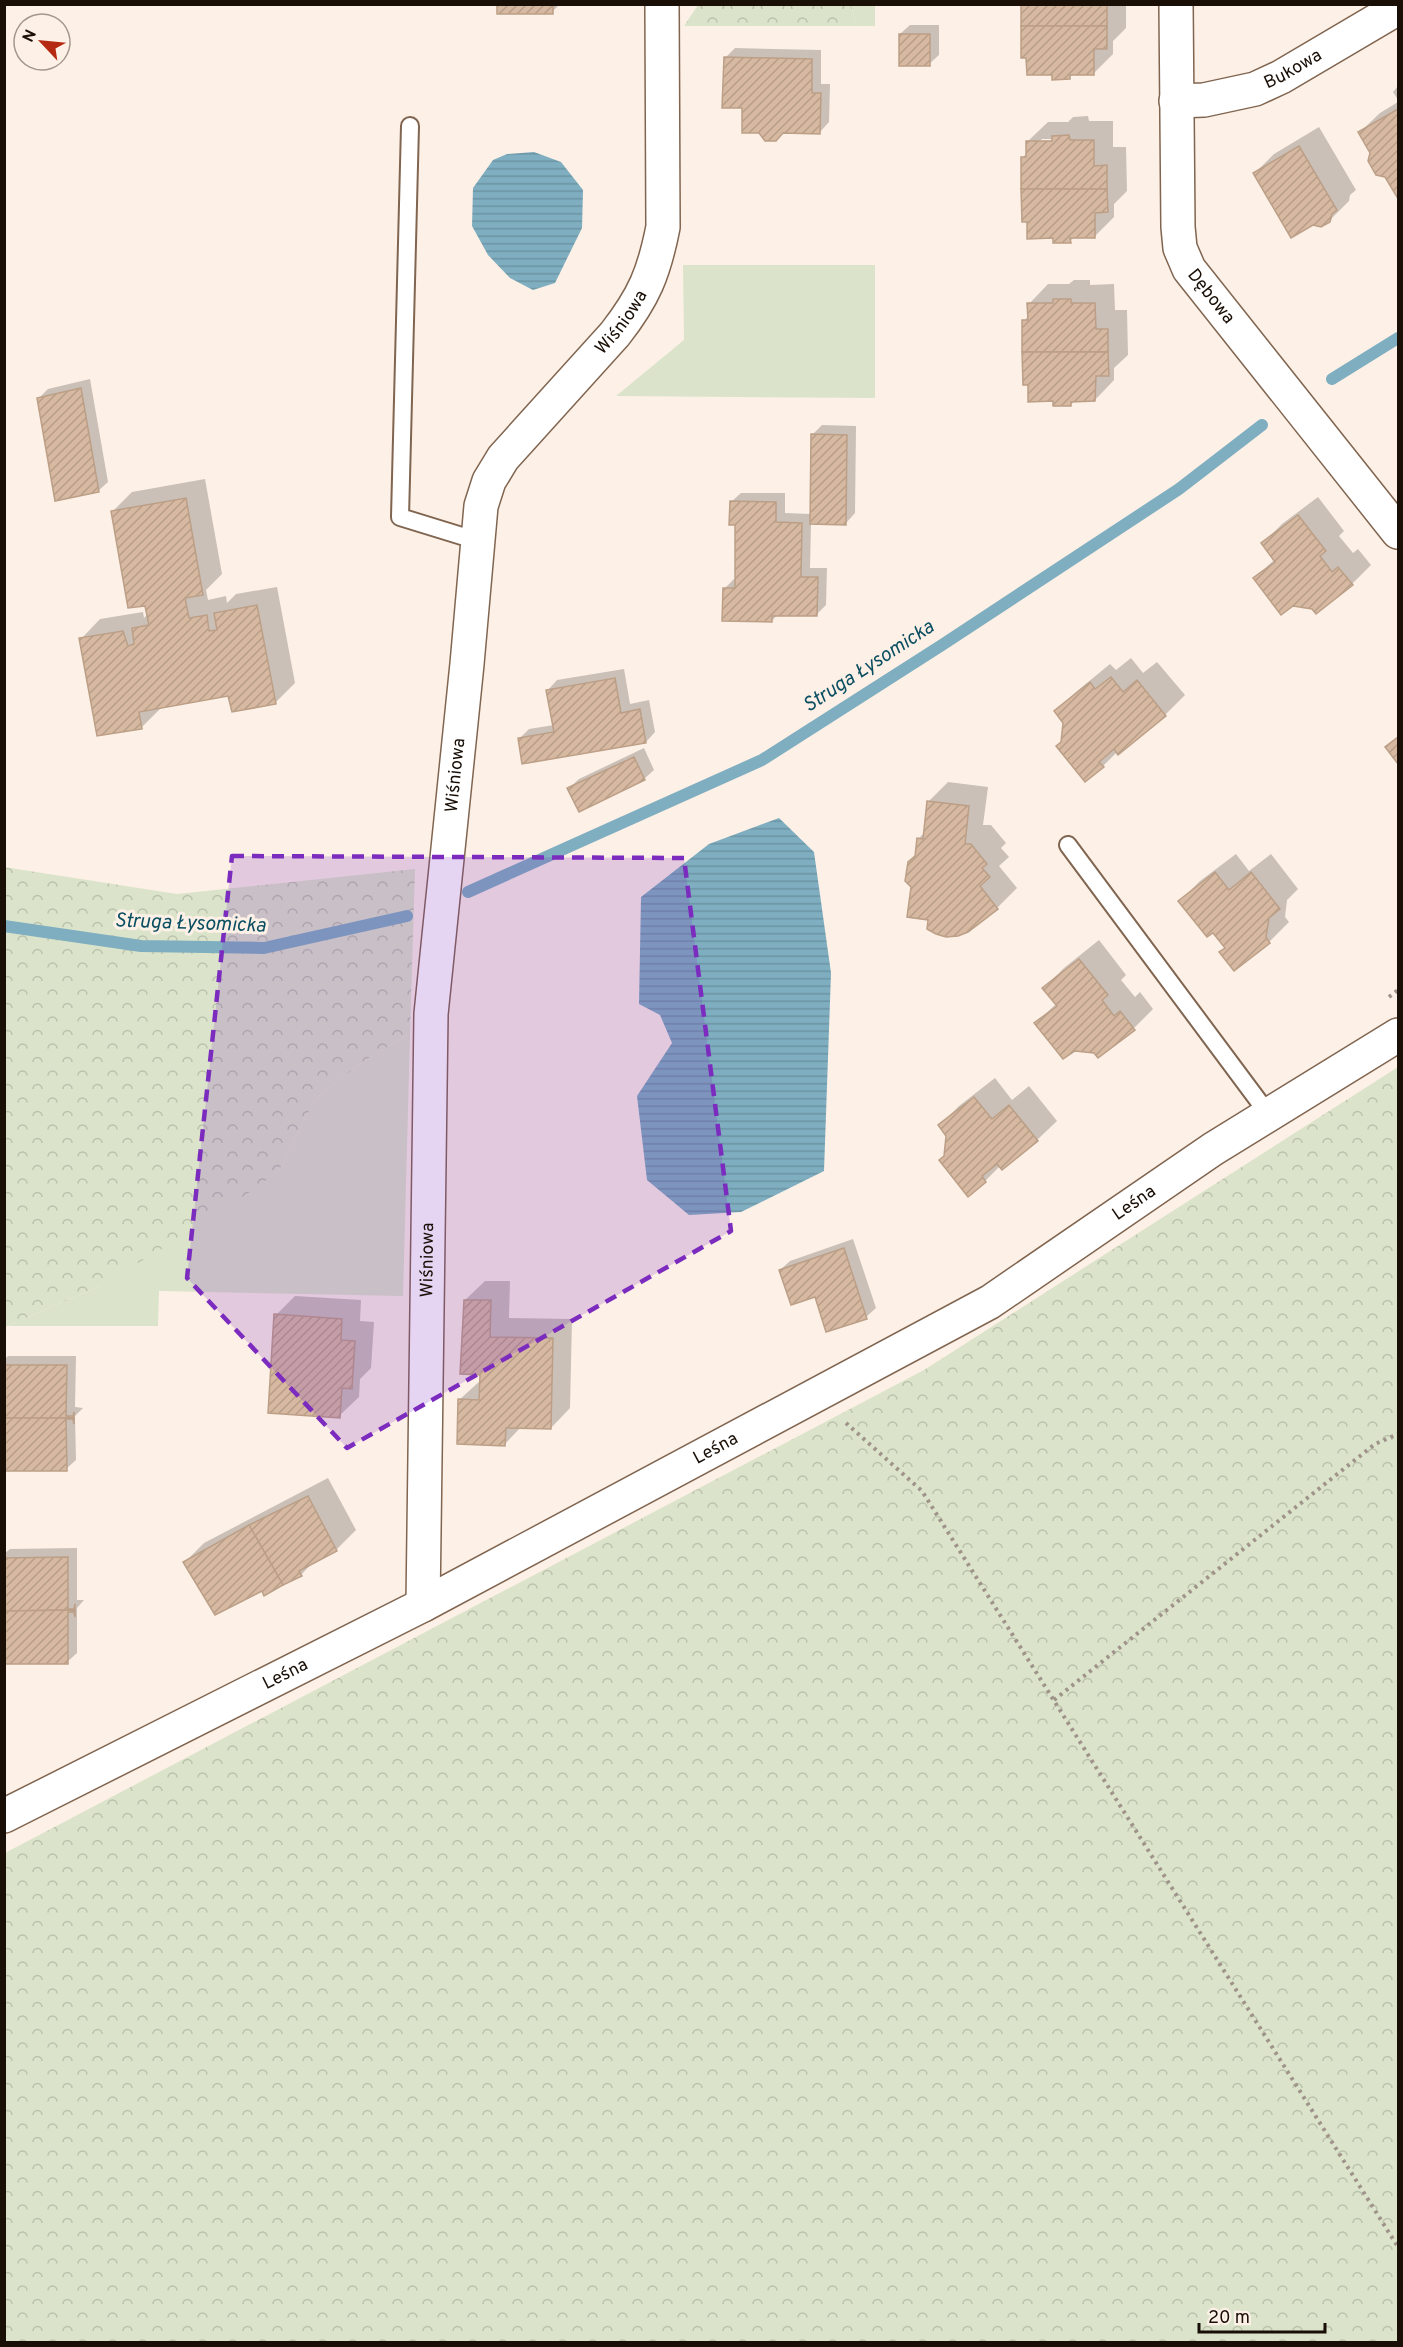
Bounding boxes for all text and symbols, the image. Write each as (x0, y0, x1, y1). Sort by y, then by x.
north arrow (12, 12, 72, 72)
text: N (19, 27, 42, 46)
street label: Bukowa (1260, 44, 1326, 95)
street label: Dębowa (1182, 264, 1240, 329)
street label: Wiśniowa (590, 286, 653, 360)
water label: Struga Łysomicka (798, 614, 940, 719)
street label: Wiśniowa (440, 737, 471, 814)
water label: Struga Łysomicka (114, 908, 267, 940)
street label: Leśna (1108, 1180, 1161, 1226)
street label: Wiśniowa (416, 1222, 440, 1298)
street label: Leśna (689, 1427, 742, 1470)
street label: Leśna (259, 1653, 312, 1695)
scale bar (1199, 2296, 1325, 2334)
text: 20 m (1208, 2307, 1250, 2330)

